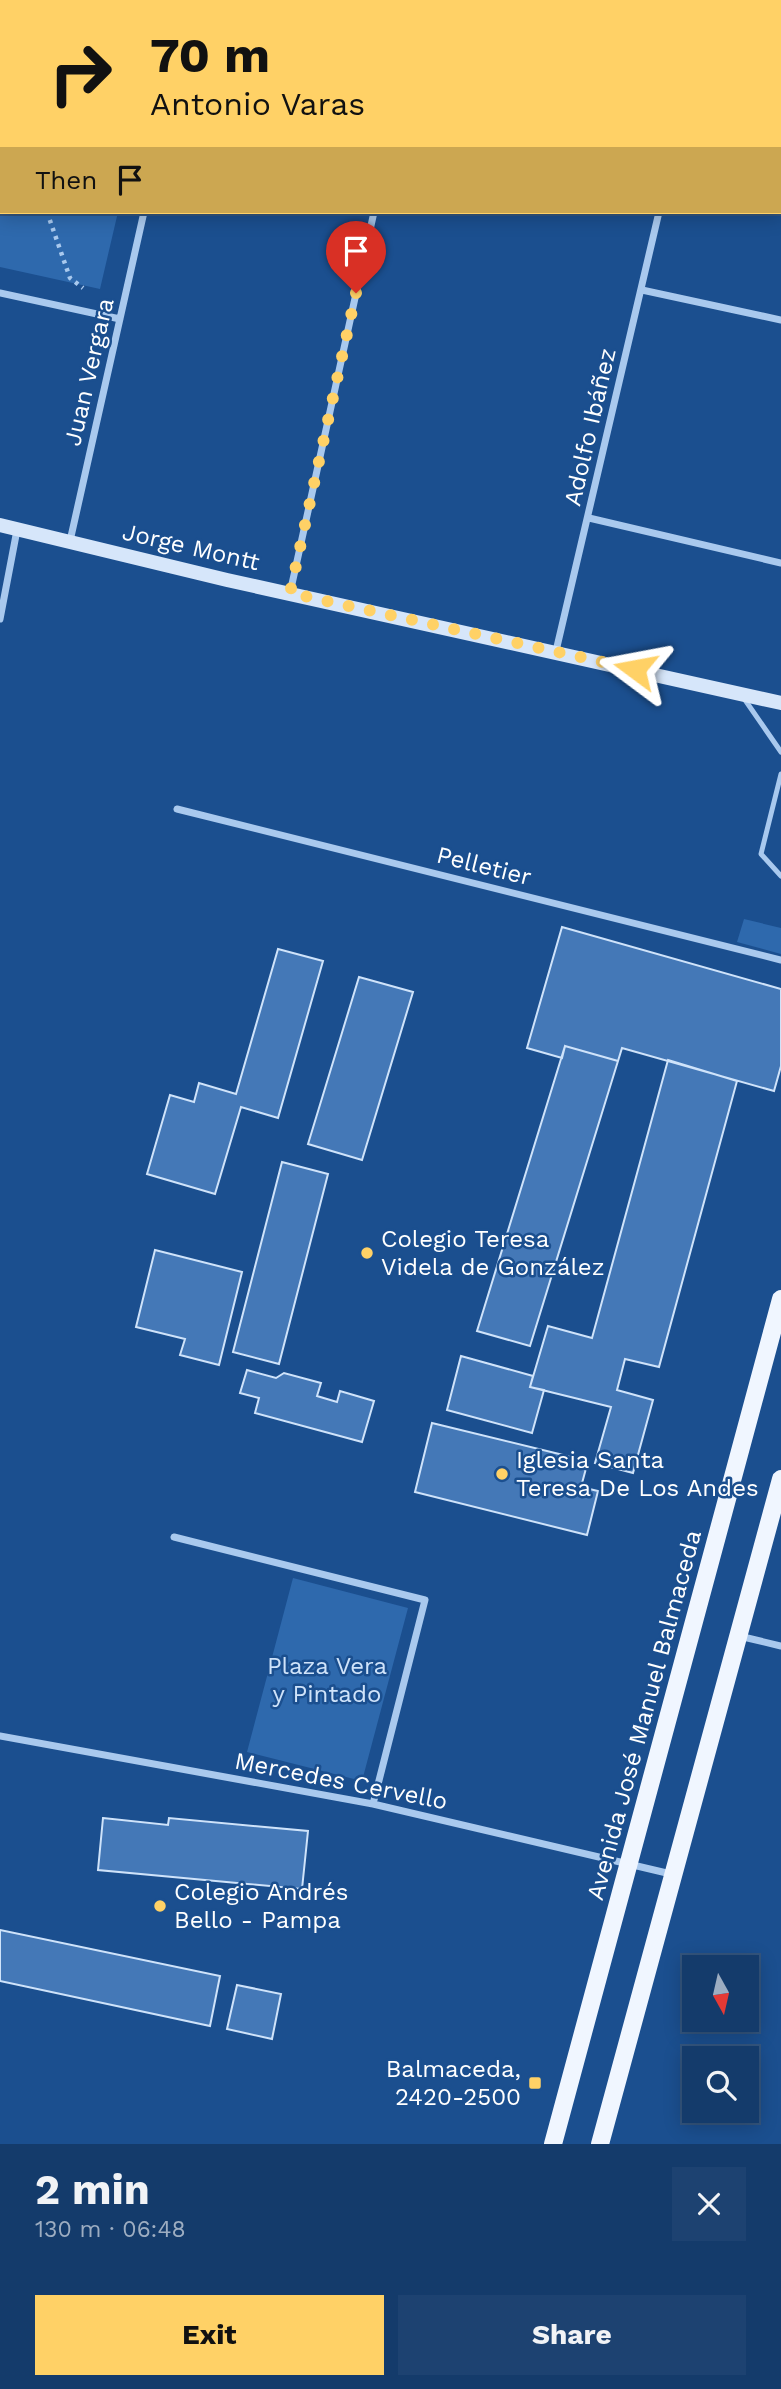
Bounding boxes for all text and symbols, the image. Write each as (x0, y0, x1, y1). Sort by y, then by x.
text: 70 m (150, 26, 270, 84)
icon: right (35, 28, 126, 119)
text: Antonio Varas (150, 85, 365, 123)
icon: arrive (111, 161, 149, 199)
text: Then (35, 165, 97, 195)
pin (326, 221, 386, 293)
icon: arrive (337, 232, 375, 270)
street label: Juan Vergara (58, 295, 120, 449)
street label: Adolfo Ibáñez (558, 345, 622, 509)
street label: Jorge Montt (120, 518, 262, 576)
position arrow (598, 632, 672, 706)
street label: Pelletier (434, 841, 534, 891)
place label: Colegio Teresa Videla de González (381, 1225, 605, 1281)
marker: Colegio Teresa Videla de González (359, 1245, 375, 1261)
place label: Iglesia Santa Teresa De Los Andes (516, 1446, 759, 1502)
marker: Iglesia Santa Teresa De Los Andes (494, 1466, 510, 1482)
street label: Avenida José Manuel Balmaceda (581, 1527, 707, 1903)
park label: Plaza Vera y Pintado (267, 1652, 387, 1708)
street label: Mercedes Cervello (232, 1747, 450, 1815)
place label: Colegio Andrés Bello - Pampa (174, 1878, 348, 1934)
marker: Colegio Andrés Bello - Pampa (152, 1898, 168, 1914)
north arrow (682, 1955, 760, 2032)
map controls (682, 1955, 759, 2123)
button: search (682, 2046, 759, 2123)
place label: Balmaceda, 2420-2500 (386, 2055, 521, 2111)
marker: Balmaceda, 2420-2500 (527, 2075, 543, 2091)
text: 2 min (35, 2165, 150, 2214)
button: close (672, 2167, 746, 2241)
text: 130 m · 06:48 (35, 2216, 186, 2243)
button: Exit (35, 2295, 384, 2375)
button: Share (398, 2295, 746, 2375)

